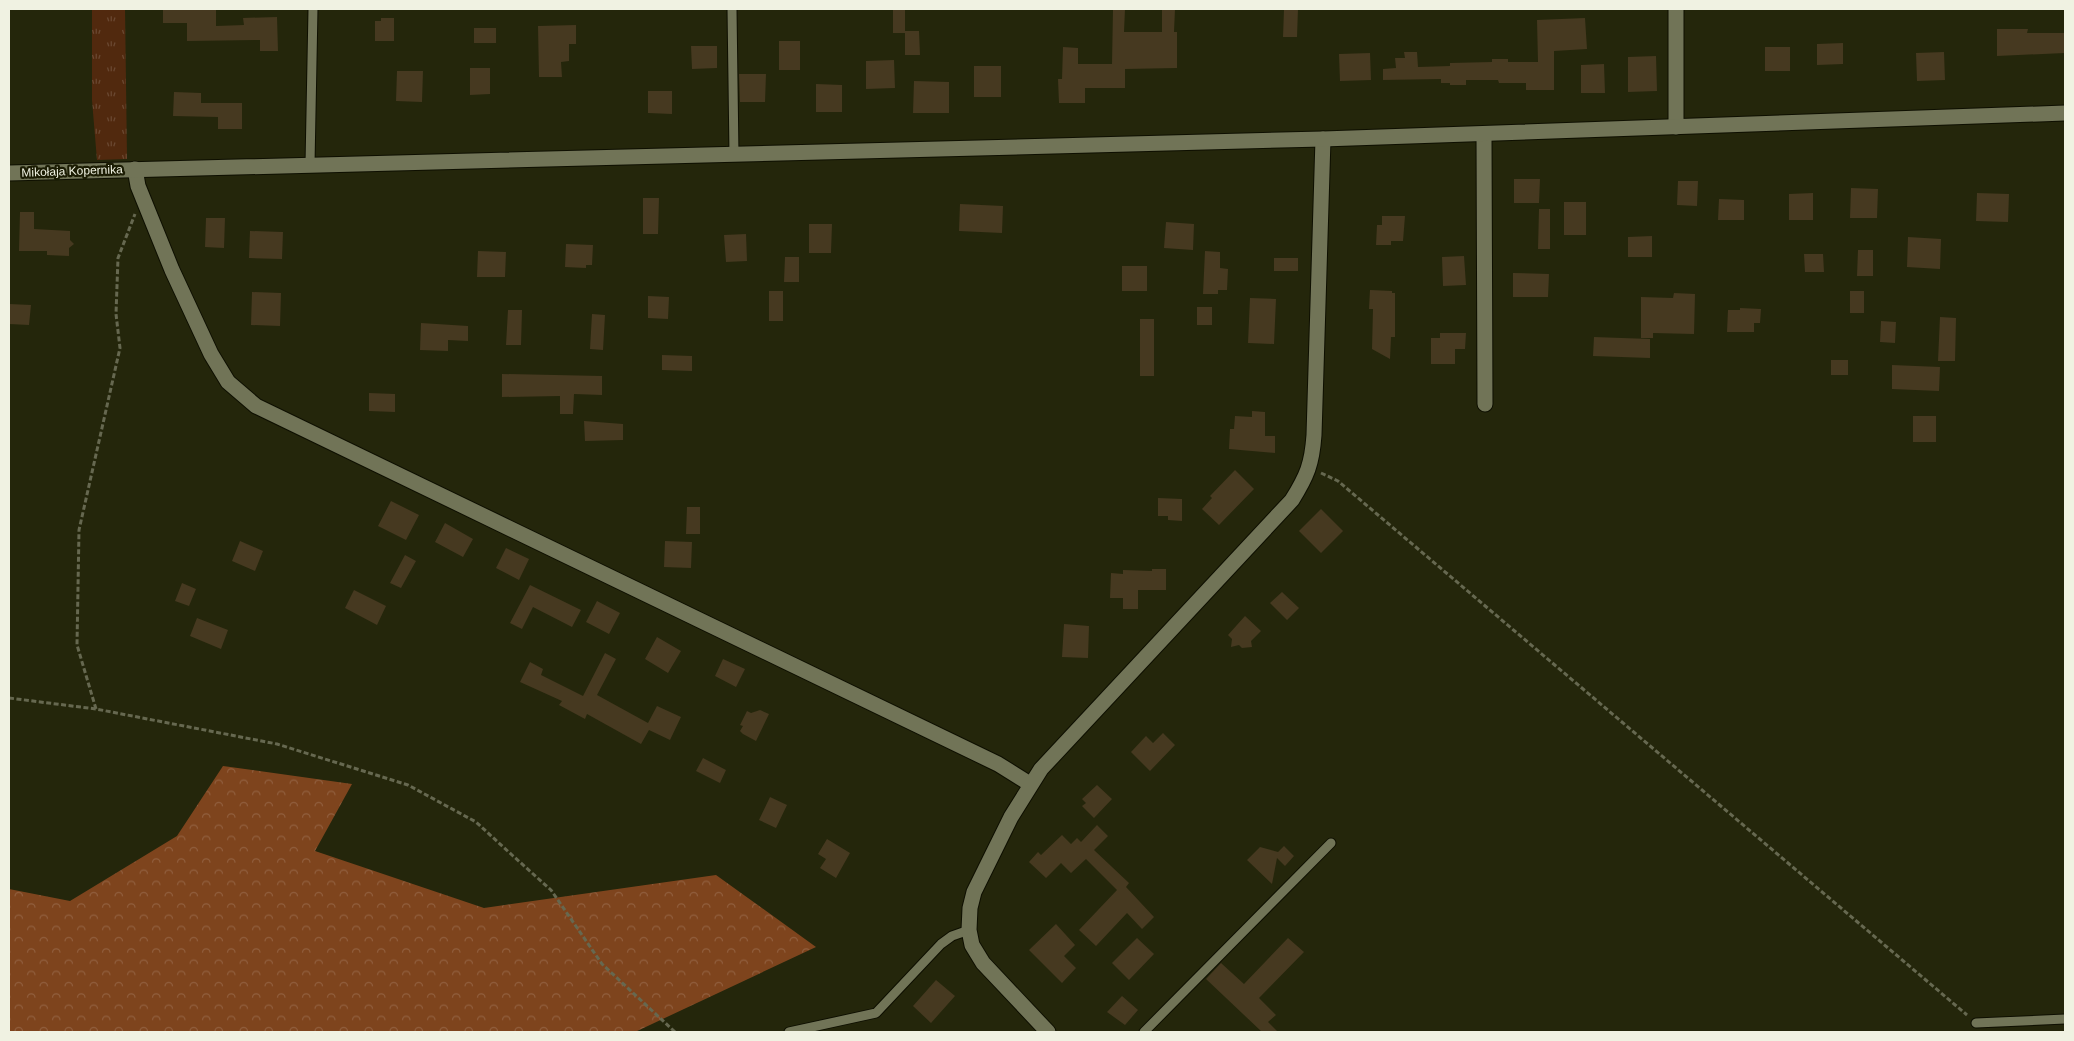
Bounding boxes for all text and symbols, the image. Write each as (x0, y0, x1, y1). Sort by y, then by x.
street label: Mikołaja Kopernika (21, 162, 123, 180)

